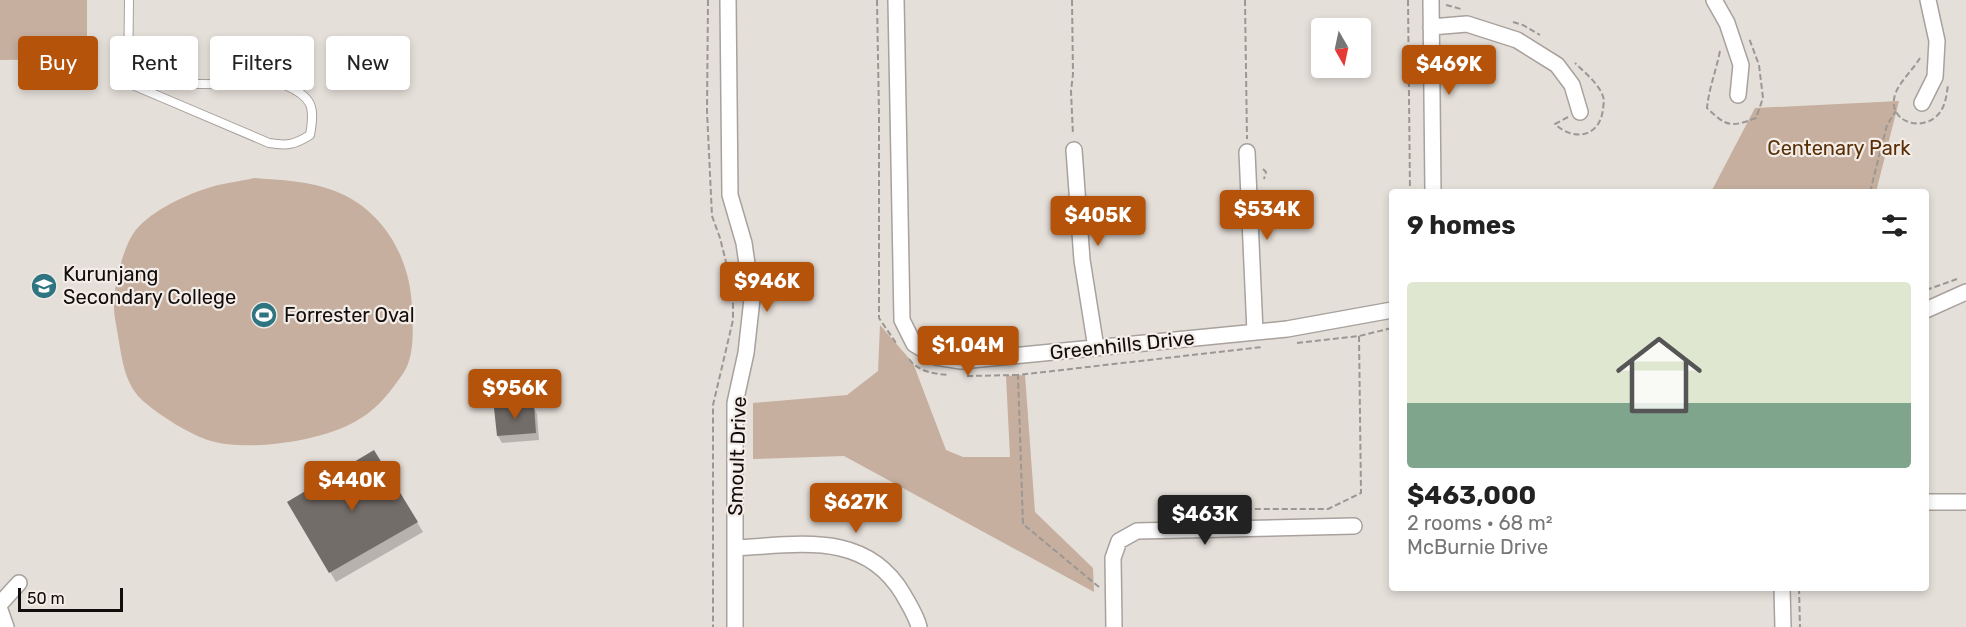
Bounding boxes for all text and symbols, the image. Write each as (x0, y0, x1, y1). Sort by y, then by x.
north arrow (1311, 18, 1371, 78)
map controls (1311, 18, 1371, 78)
chip: Buy (18, 36, 98, 90)
chip: Rent (110, 36, 198, 90)
chip: Filters (210, 36, 314, 90)
chip: New (326, 36, 410, 90)
pin: $469K (1407, 45, 1491, 96)
text: $469K (1416, 52, 1482, 76)
park label: Centenary Park (1767, 136, 1911, 160)
pin: $534K (1225, 190, 1309, 241)
pin: $405K (1056, 196, 1140, 247)
text: $534K (1234, 197, 1300, 221)
text: $405K (1065, 203, 1131, 227)
icon: filters (1878, 209, 1911, 242)
text: 9 homes (1407, 210, 1516, 241)
place label: Kurunjang Secondary College (63, 262, 236, 309)
pin: $946K (725, 262, 809, 313)
text: $946K (734, 269, 800, 293)
school or university icon: Kurunjang Secondary College (29, 271, 59, 301)
sports icon: Forrester Oval (249, 300, 279, 330)
place label: Forrester Oval (284, 303, 415, 327)
icon: home (1605, 321, 1713, 429)
street label: Greenhills Drive (1048, 325, 1196, 365)
pin: $1.04M (919, 326, 1017, 377)
text: $1.04M (932, 333, 1004, 357)
pin: $956K (473, 369, 557, 420)
text: $956K (482, 376, 548, 400)
street label: Smoult Drive (723, 396, 751, 516)
pin: $440K (310, 461, 394, 512)
text: $440K (318, 468, 386, 492)
text: $463,000 (1407, 480, 1536, 511)
pin: $627K (814, 483, 898, 534)
text: $627K (824, 490, 888, 514)
pin: $463K (1163, 495, 1247, 546)
text: $463K (1172, 502, 1238, 526)
text: 2 rooms · 68 m² (1407, 511, 1553, 535)
text: McBurnie Drive (1407, 535, 1548, 559)
scale bar (18, 585, 123, 612)
text: 50 m (27, 589, 65, 608)

